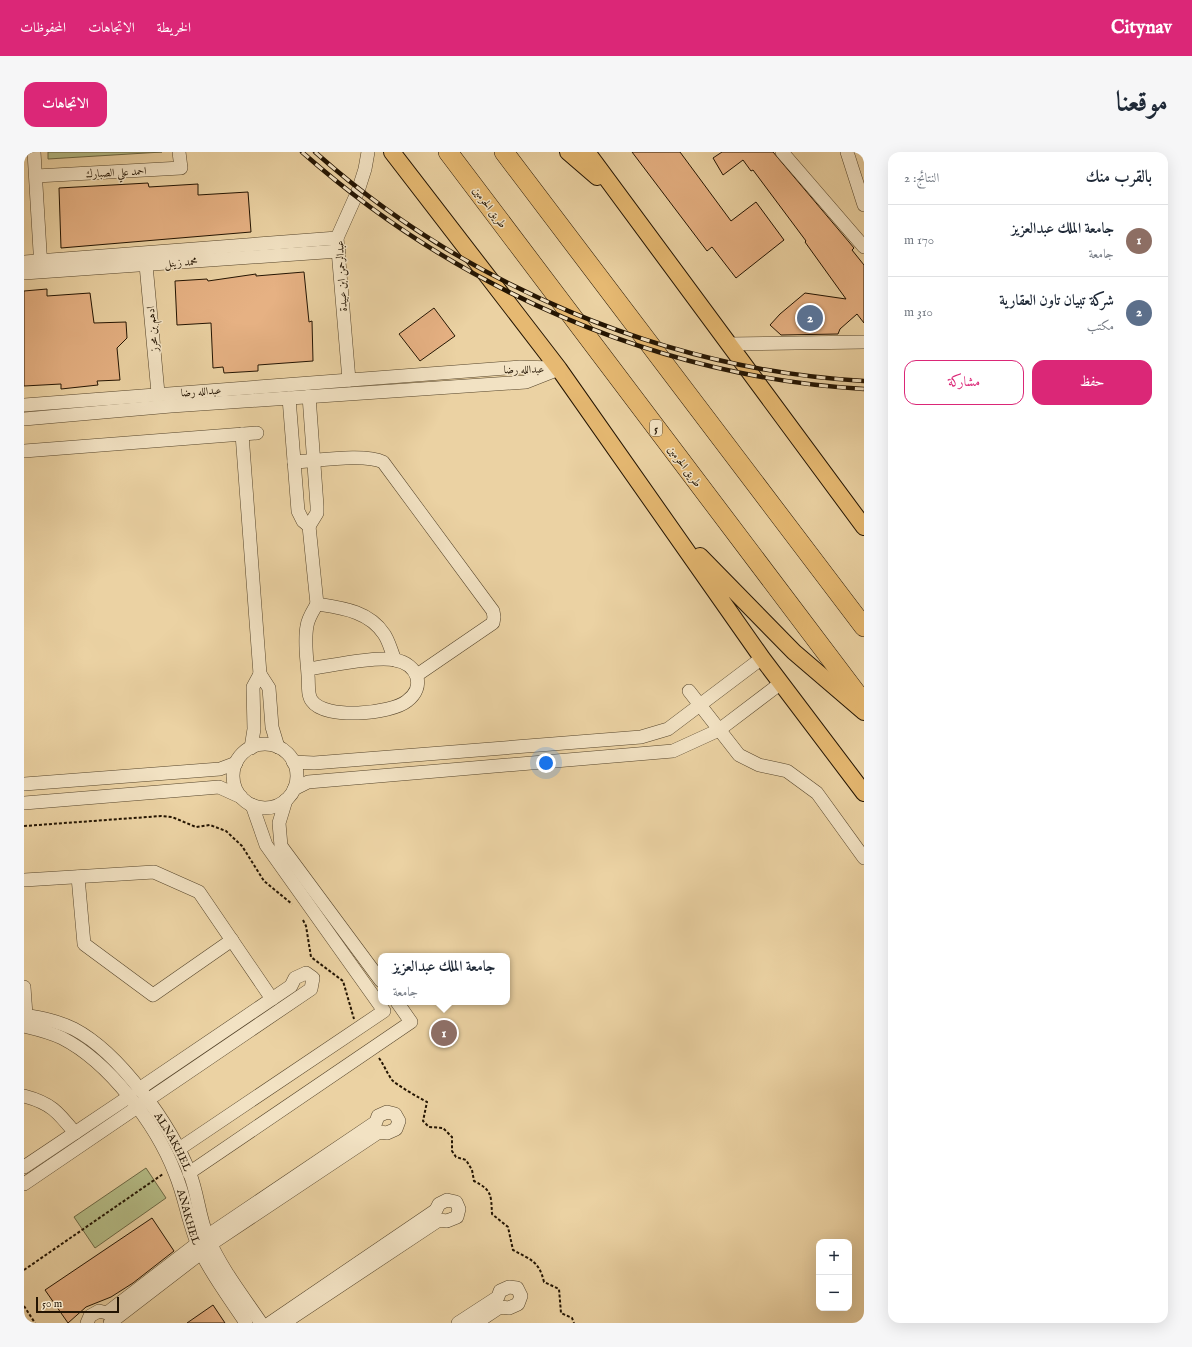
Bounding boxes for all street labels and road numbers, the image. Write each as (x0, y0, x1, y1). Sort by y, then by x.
street label: احمد علي الصبارك (85, 164, 147, 185)
street label: طريق الحرمين (469, 184, 509, 231)
street label: عبدالرحمن ابن عبيدة (333, 240, 352, 312)
street label: محمد زينل (164, 255, 198, 272)
street label: ادهم بن محرز (144, 305, 165, 353)
street label: عبدالله رضا (504, 363, 544, 377)
street label: عبدالله رضا (180, 384, 222, 400)
road number: 5 (650, 420, 662, 436)
street label: طريق الحرمين (664, 443, 704, 490)
street label: ALNAKHEL (150, 1109, 194, 1174)
street label: ANAKHEL (173, 1187, 203, 1247)

